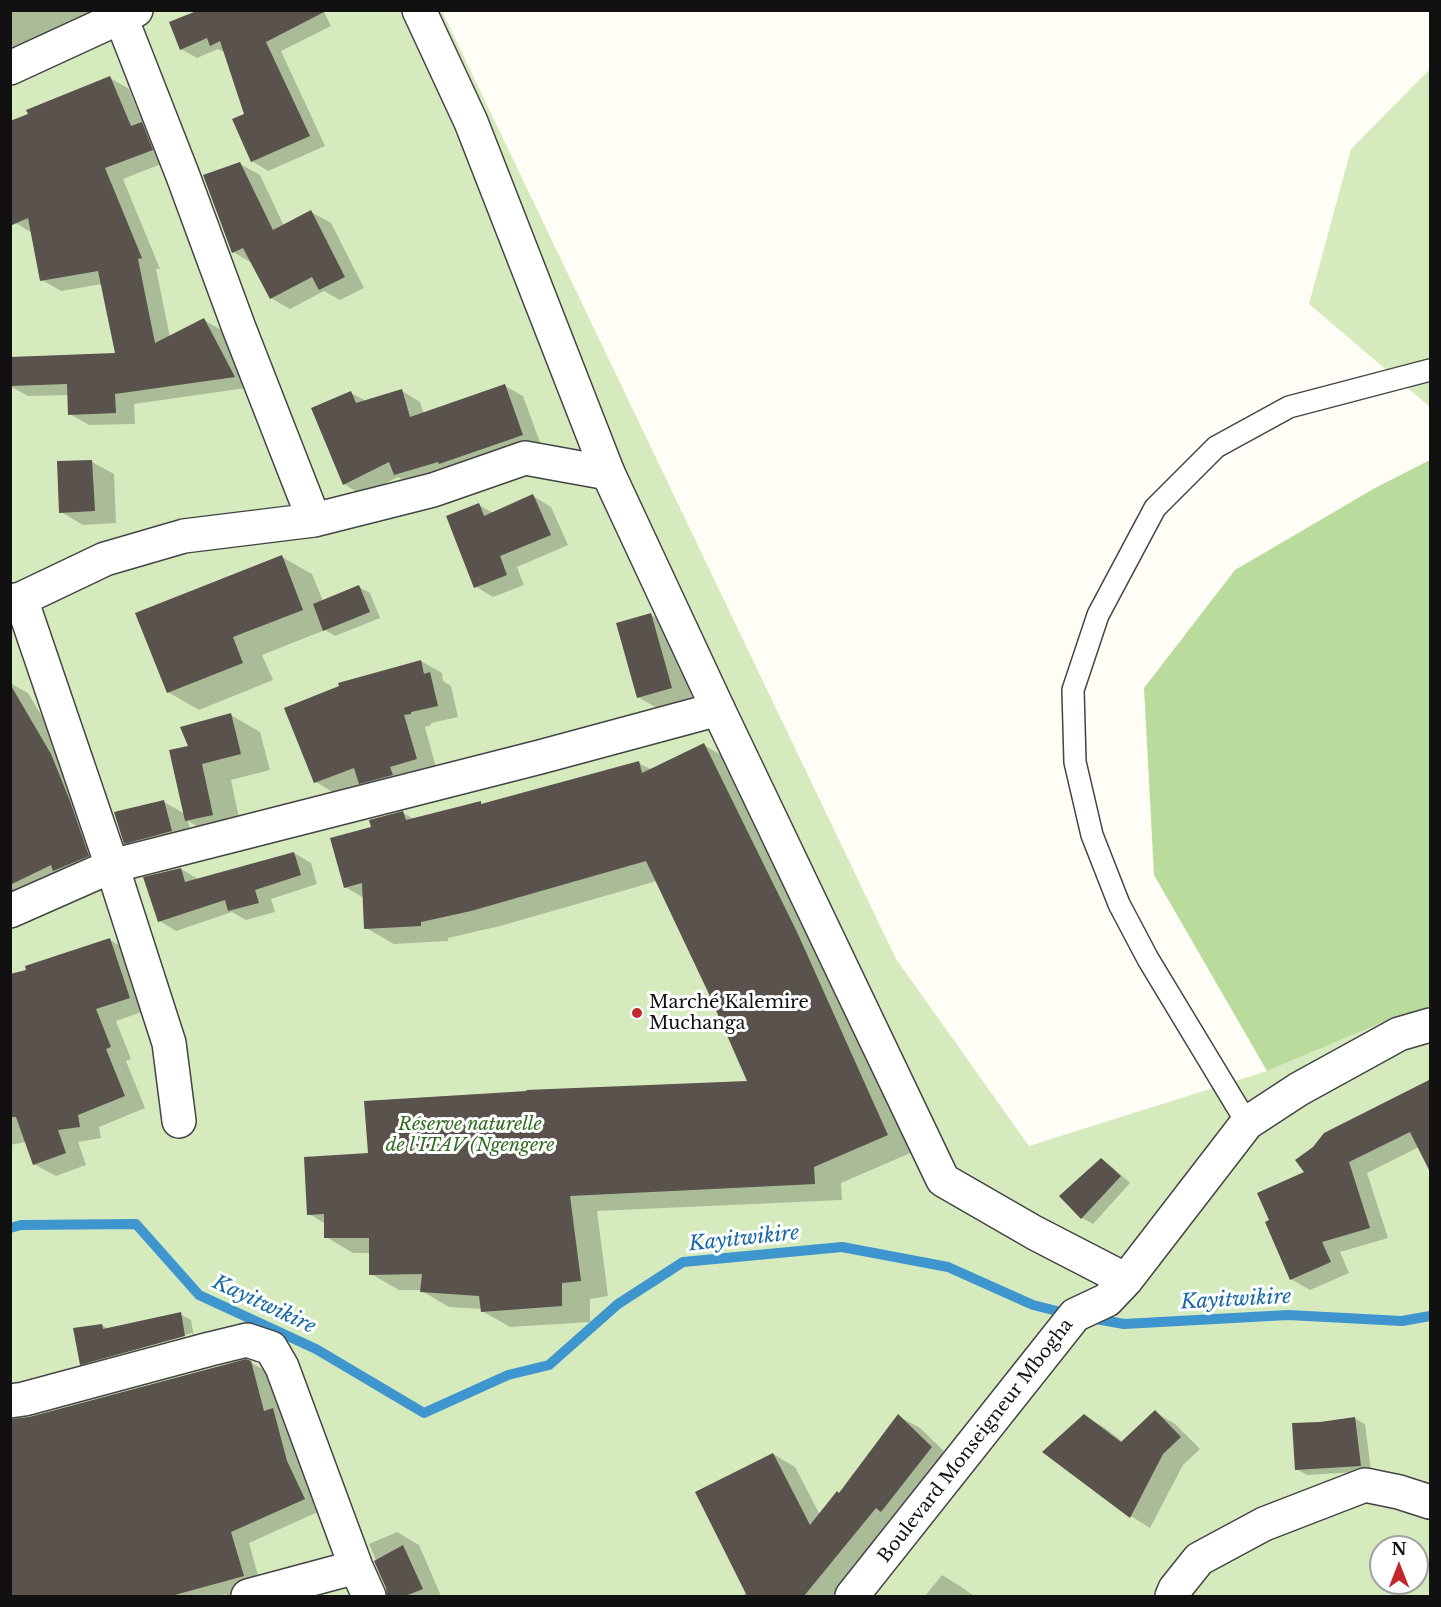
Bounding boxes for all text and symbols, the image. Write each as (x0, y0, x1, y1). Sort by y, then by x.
place label: Marché Kalemire Muchanga (649, 992, 809, 1034)
marker: Marché Kalemire Muchanga (630, 1006, 644, 1020)
park label: Réserve naturelle de l'ITAV (Ngengere (386, 1114, 554, 1156)
water label: Kayitwikire (688, 1221, 800, 1257)
water label: Kayitwikire (209, 1271, 319, 1339)
water label: Kayitwikire (1180, 1285, 1292, 1315)
street label: Boulevard Monseigneur Mbogha (874, 1315, 1078, 1567)
north arrow (1369, 1535, 1429, 1595)
text: N (1391, 1539, 1407, 1559)

